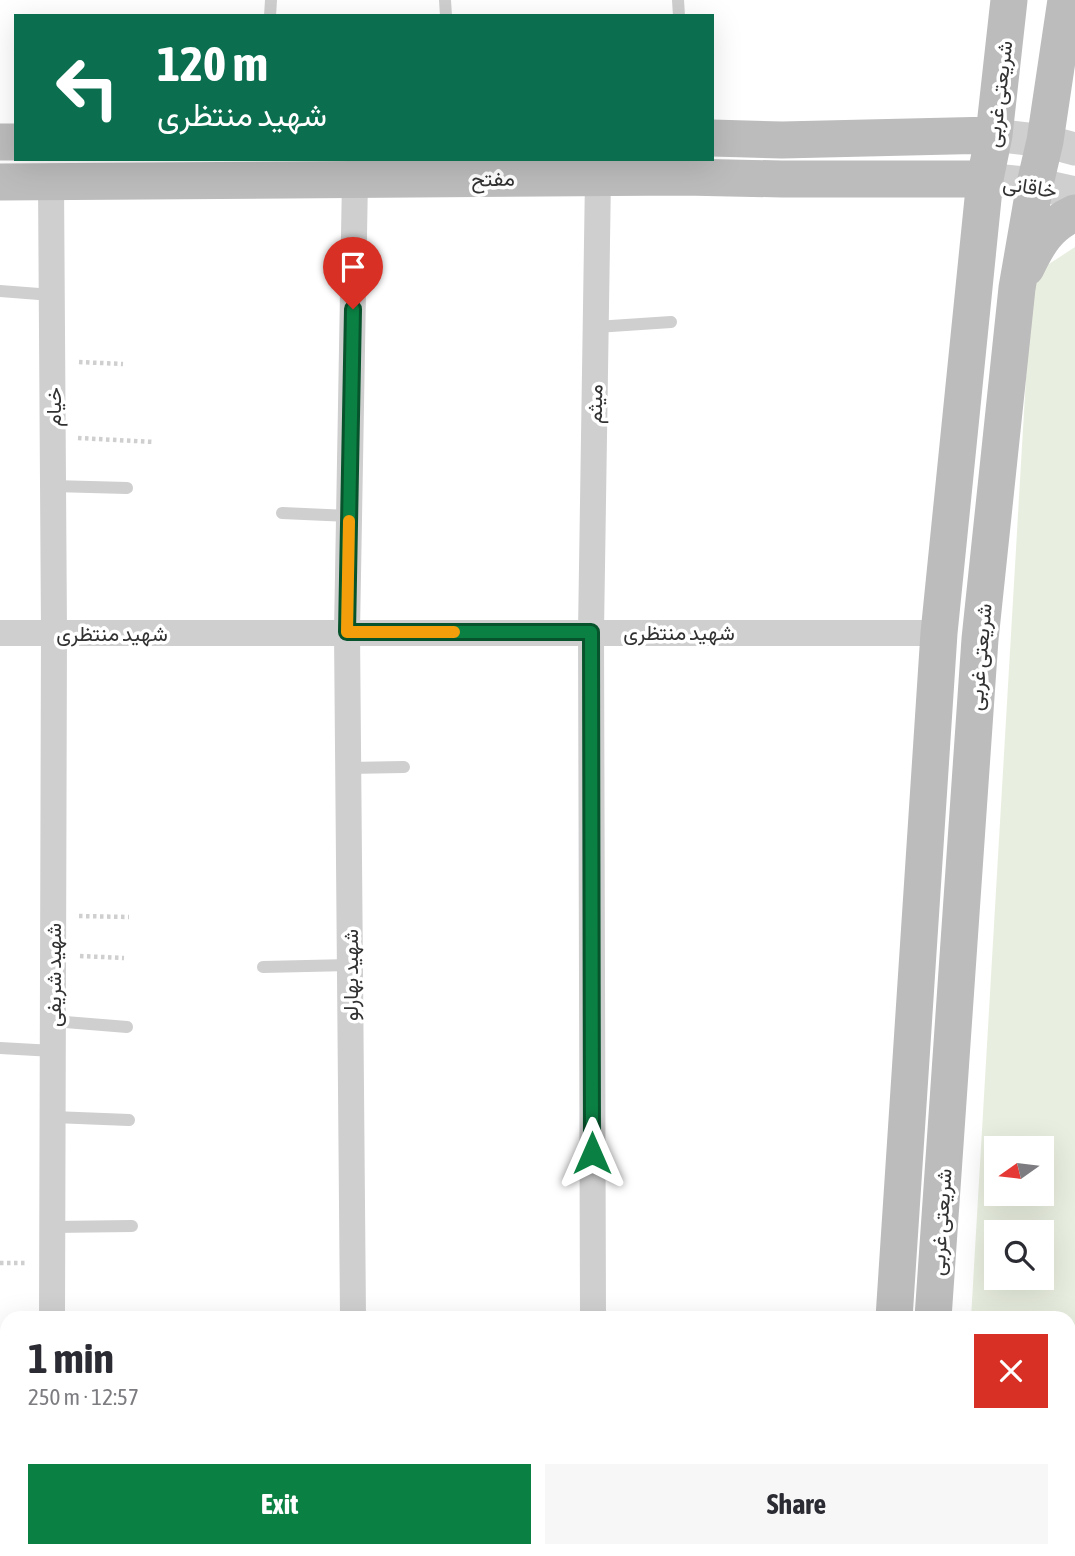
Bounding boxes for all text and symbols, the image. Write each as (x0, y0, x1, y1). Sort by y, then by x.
text: 120 m (157, 35, 268, 91)
street label: شریعتی غربی (980, 39, 1018, 149)
icon: left (42, 42, 133, 133)
text: شهید منتظری (157, 96, 327, 133)
street label: مفتح (471, 166, 515, 193)
street label: خاقانی (1001, 170, 1059, 203)
pin (323, 237, 383, 309)
icon: arrive (334, 248, 372, 286)
street label: میثم (582, 384, 609, 424)
street label: خیام (41, 387, 68, 427)
street label: شریعتی غربی (962, 602, 998, 712)
street label: شهید منتظری (623, 620, 735, 646)
street label: شهید منتظری (56, 621, 168, 647)
street label: شهید شریفی (41, 923, 67, 1027)
street label: شهید بهارلو (338, 929, 364, 1021)
position arrow (555, 1116, 629, 1190)
north arrow (984, 1136, 1054, 1206)
map controls (984, 1136, 1054, 1290)
street label: شریعتی غربی (924, 1167, 958, 1277)
button: search (984, 1220, 1054, 1290)
text: 1 min (28, 1334, 114, 1382)
button: close (974, 1334, 1048, 1408)
text: 250 m · 12:57 (28, 1384, 139, 1410)
button: Exit (28, 1464, 531, 1544)
button: Share (545, 1464, 1048, 1544)

